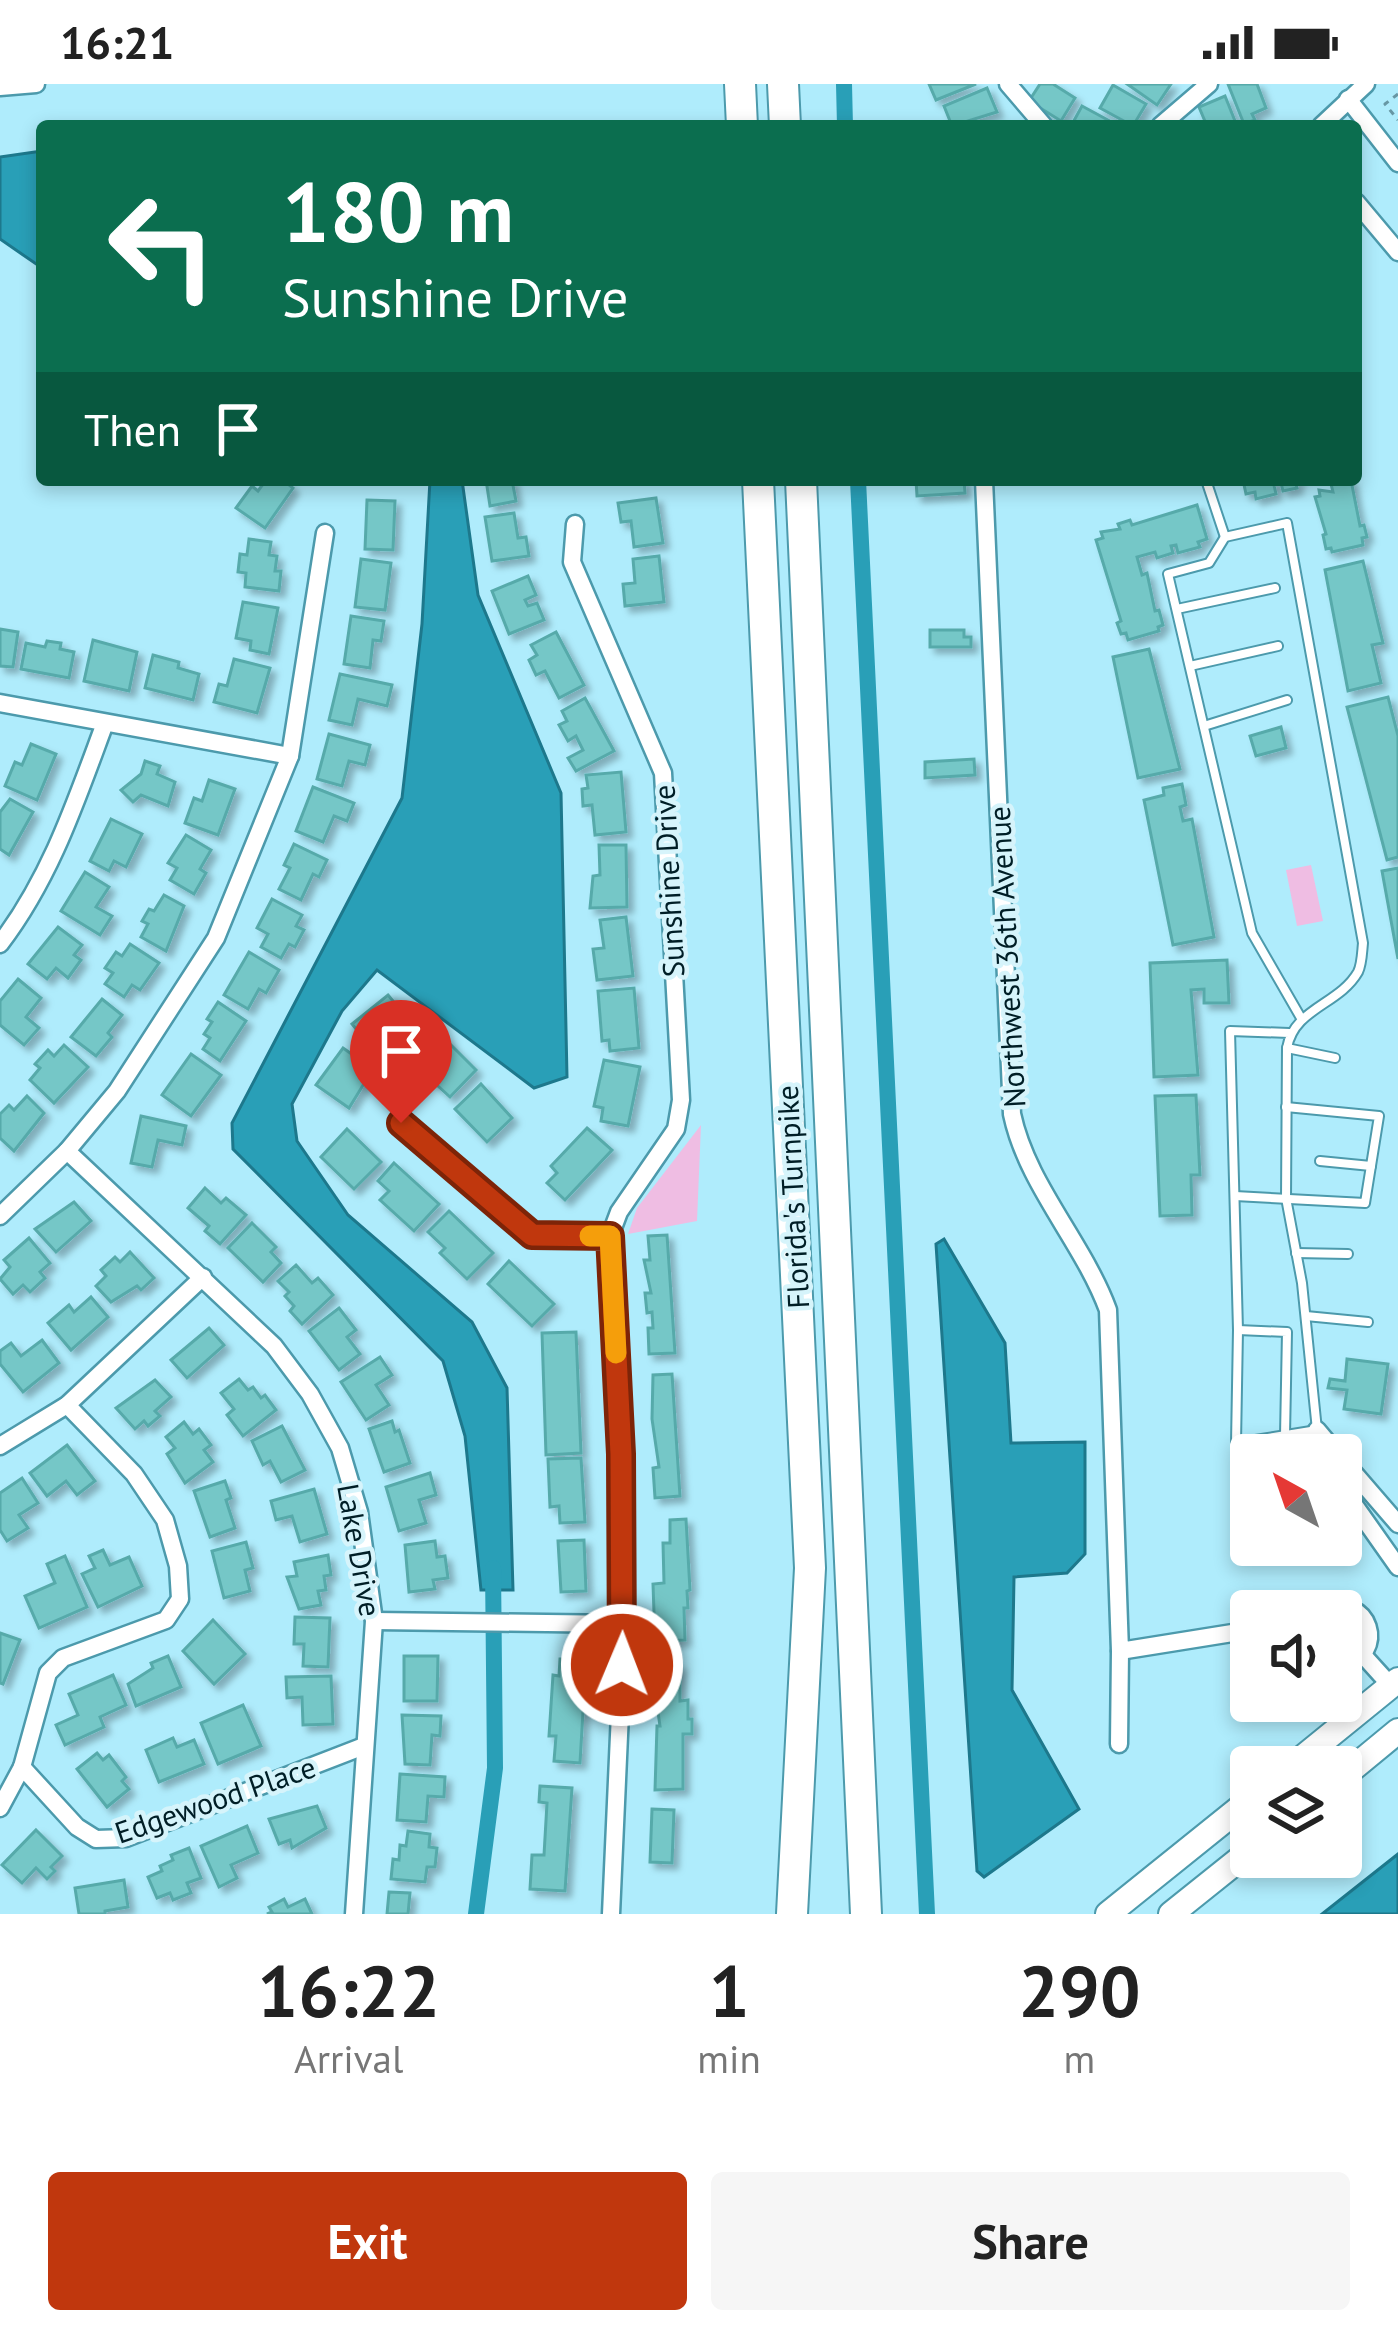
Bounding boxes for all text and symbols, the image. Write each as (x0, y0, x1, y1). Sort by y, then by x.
text: 16:21 (60, 13, 174, 71)
text: 180 m (282, 156, 514, 265)
icon: left (84, 168, 240, 324)
text: Sunshine Drive (282, 262, 628, 332)
icon: arrive (205, 396, 271, 462)
text: Then (84, 400, 181, 458)
street label: Sunshine Drive (643, 784, 693, 978)
street label: Northwest 36th Avenue (979, 805, 1033, 1109)
pin (350, 1000, 452, 1123)
icon: arrive (368, 1018, 434, 1084)
street label: Florida's Turnpike (767, 1084, 817, 1310)
north arrow (1230, 1434, 1362, 1566)
map controls (1230, 1434, 1362, 1878)
street label: Lake Drive (329, 1480, 391, 1620)
button: sound (1230, 1590, 1362, 1722)
position arrow (559, 1602, 685, 1728)
street label: Edgewood Place (109, 1746, 321, 1852)
button: layers (1230, 1746, 1362, 1878)
text: 16:22 (257, 1944, 440, 2037)
text: 1 (709, 1944, 750, 2037)
text: 290 (1018, 1944, 1141, 2037)
text: Arrival (294, 2033, 403, 2084)
text: min (697, 2033, 761, 2084)
text: m (1064, 2033, 1095, 2084)
button: Exit (48, 2172, 687, 2310)
button: Share (711, 2172, 1350, 2310)

